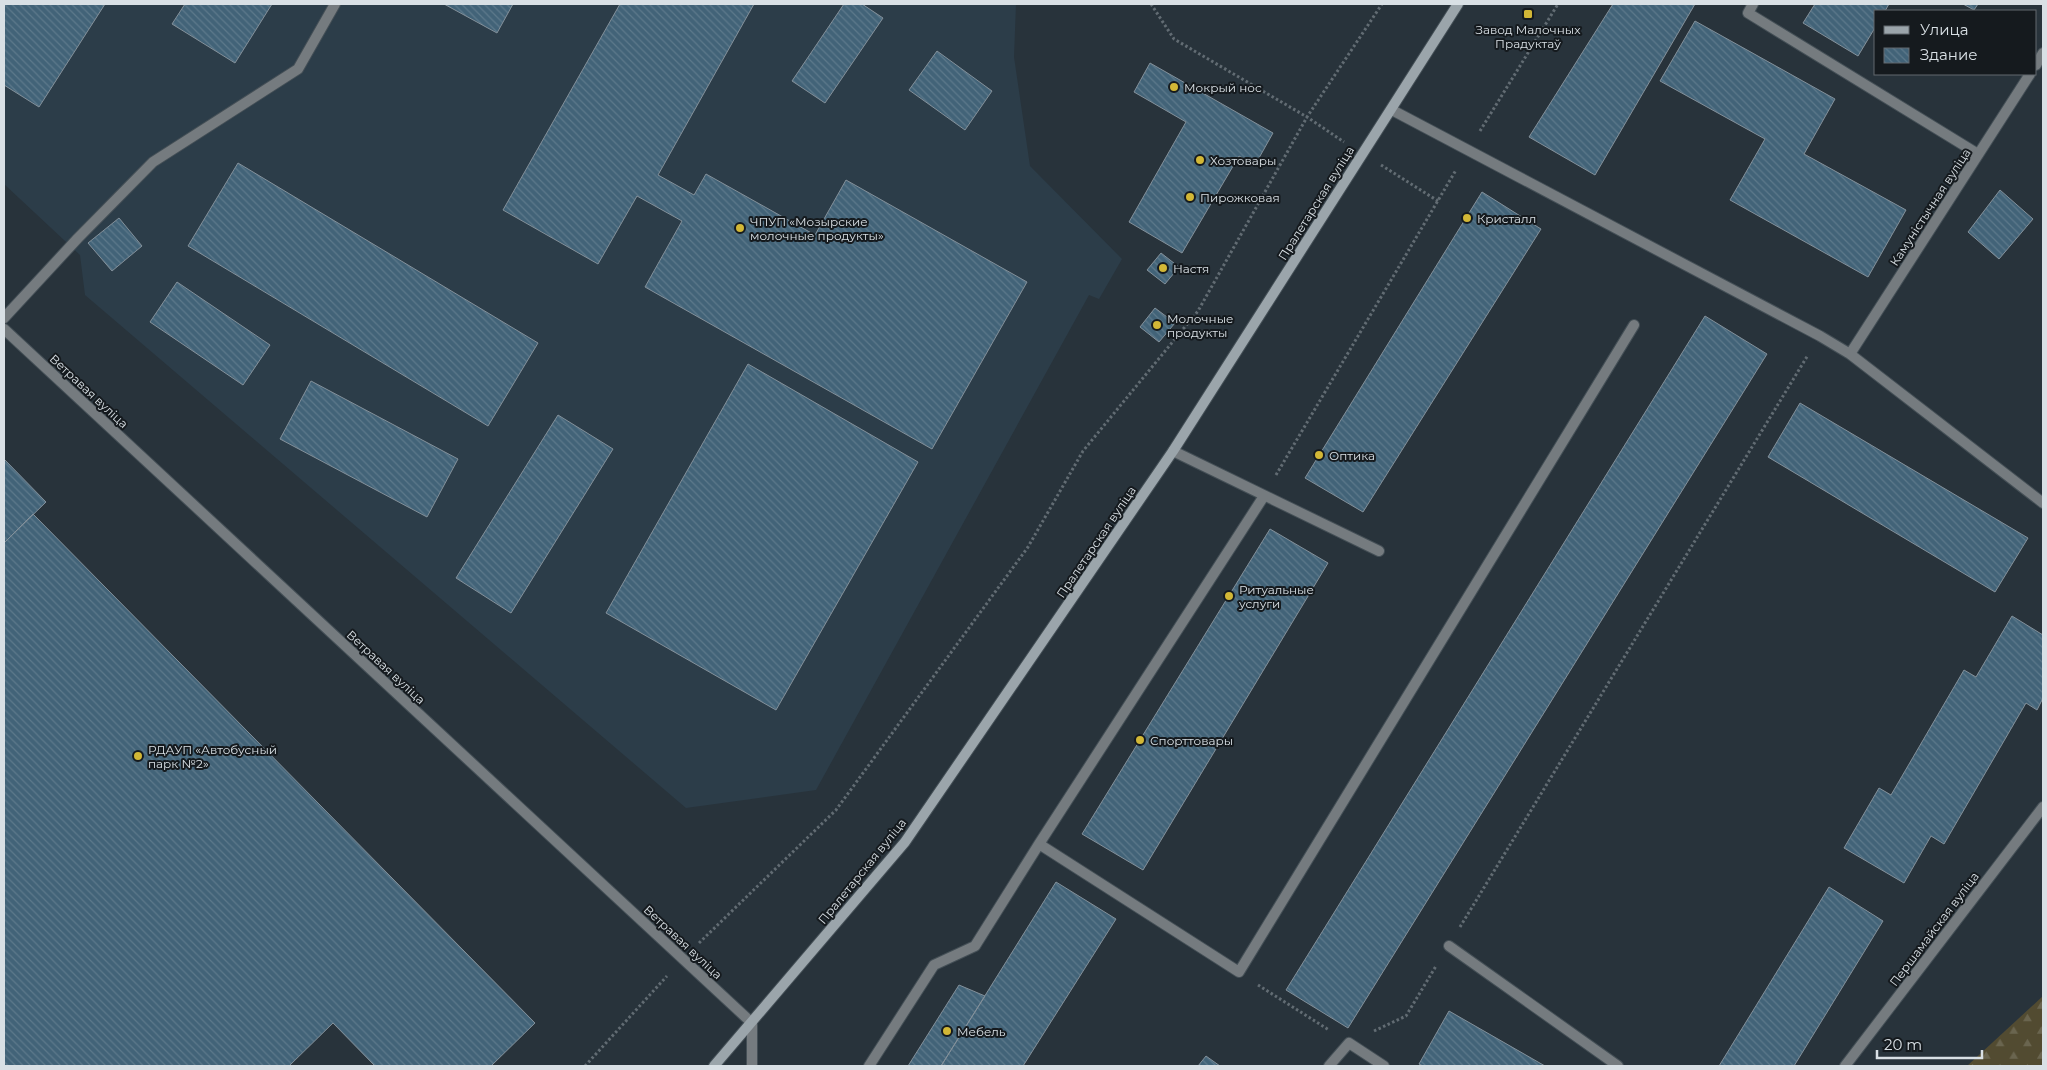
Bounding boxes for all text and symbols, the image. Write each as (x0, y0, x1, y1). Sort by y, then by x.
marker: Завод Малочных Прадуктаў (1522, 8, 1534, 20)
legend (1874, 10, 2037, 75)
text: Улица (1920, 20, 1968, 39)
place label: Завод Малочных Прадуктаў (1475, 22, 1581, 51)
text: Здание (1920, 45, 1978, 64)
place label: Мокрый нос (1184, 80, 1262, 95)
marker: Мокрый нос (1168, 81, 1180, 93)
street label: Пралетарская вуліца (1275, 143, 1357, 263)
street label: Камуністычная вуліца (1886, 145, 1974, 269)
place label: Хозтовары (1210, 153, 1276, 168)
marker: Хозтовары (1194, 154, 1206, 166)
place label: Пирожковая (1200, 190, 1280, 205)
marker: Пирожковая (1184, 191, 1196, 203)
place label: Кристалл (1477, 211, 1536, 226)
marker: Кристалл (1461, 212, 1473, 224)
place label: ЧПУП «Мозырские молочные продукты» (750, 214, 884, 243)
marker: ЧПУП «Мозырские молочные продукты» (734, 222, 746, 234)
place label: Настя (1173, 261, 1209, 276)
marker: Настя (1157, 262, 1169, 274)
place label: Молочные продукты (1167, 311, 1234, 340)
marker: Молочные продукты (1151, 319, 1163, 331)
street label: Ветравая вуліца (47, 351, 131, 431)
place label: Оптика (1329, 448, 1375, 463)
marker: Оптика (1313, 449, 1325, 461)
street label: Пралетарская вуліца (1053, 483, 1139, 601)
place label: Ритуальные услуги (1238, 582, 1314, 611)
marker: Ритуальные услуги (1223, 590, 1235, 602)
street label: Ветравая вуліца (344, 627, 428, 707)
place label: Спорттовары (1150, 733, 1233, 748)
marker: Спорттовары (1134, 734, 1146, 746)
place label: РДАУП «Автобусный парк №2» (148, 742, 277, 771)
marker: РДАУП «Автобусный парк №2» (132, 750, 144, 762)
street label: Пралетарская вуліца (815, 815, 909, 927)
street label: Першамайская вуліца (1886, 869, 1982, 989)
street label: Ветравая вуліца (641, 902, 725, 982)
place label: Мебель (957, 1024, 1006, 1039)
marker: Мебель (941, 1025, 953, 1037)
scale bar (1877, 1028, 1982, 1060)
text: 20 m (1884, 1035, 1922, 1054)

